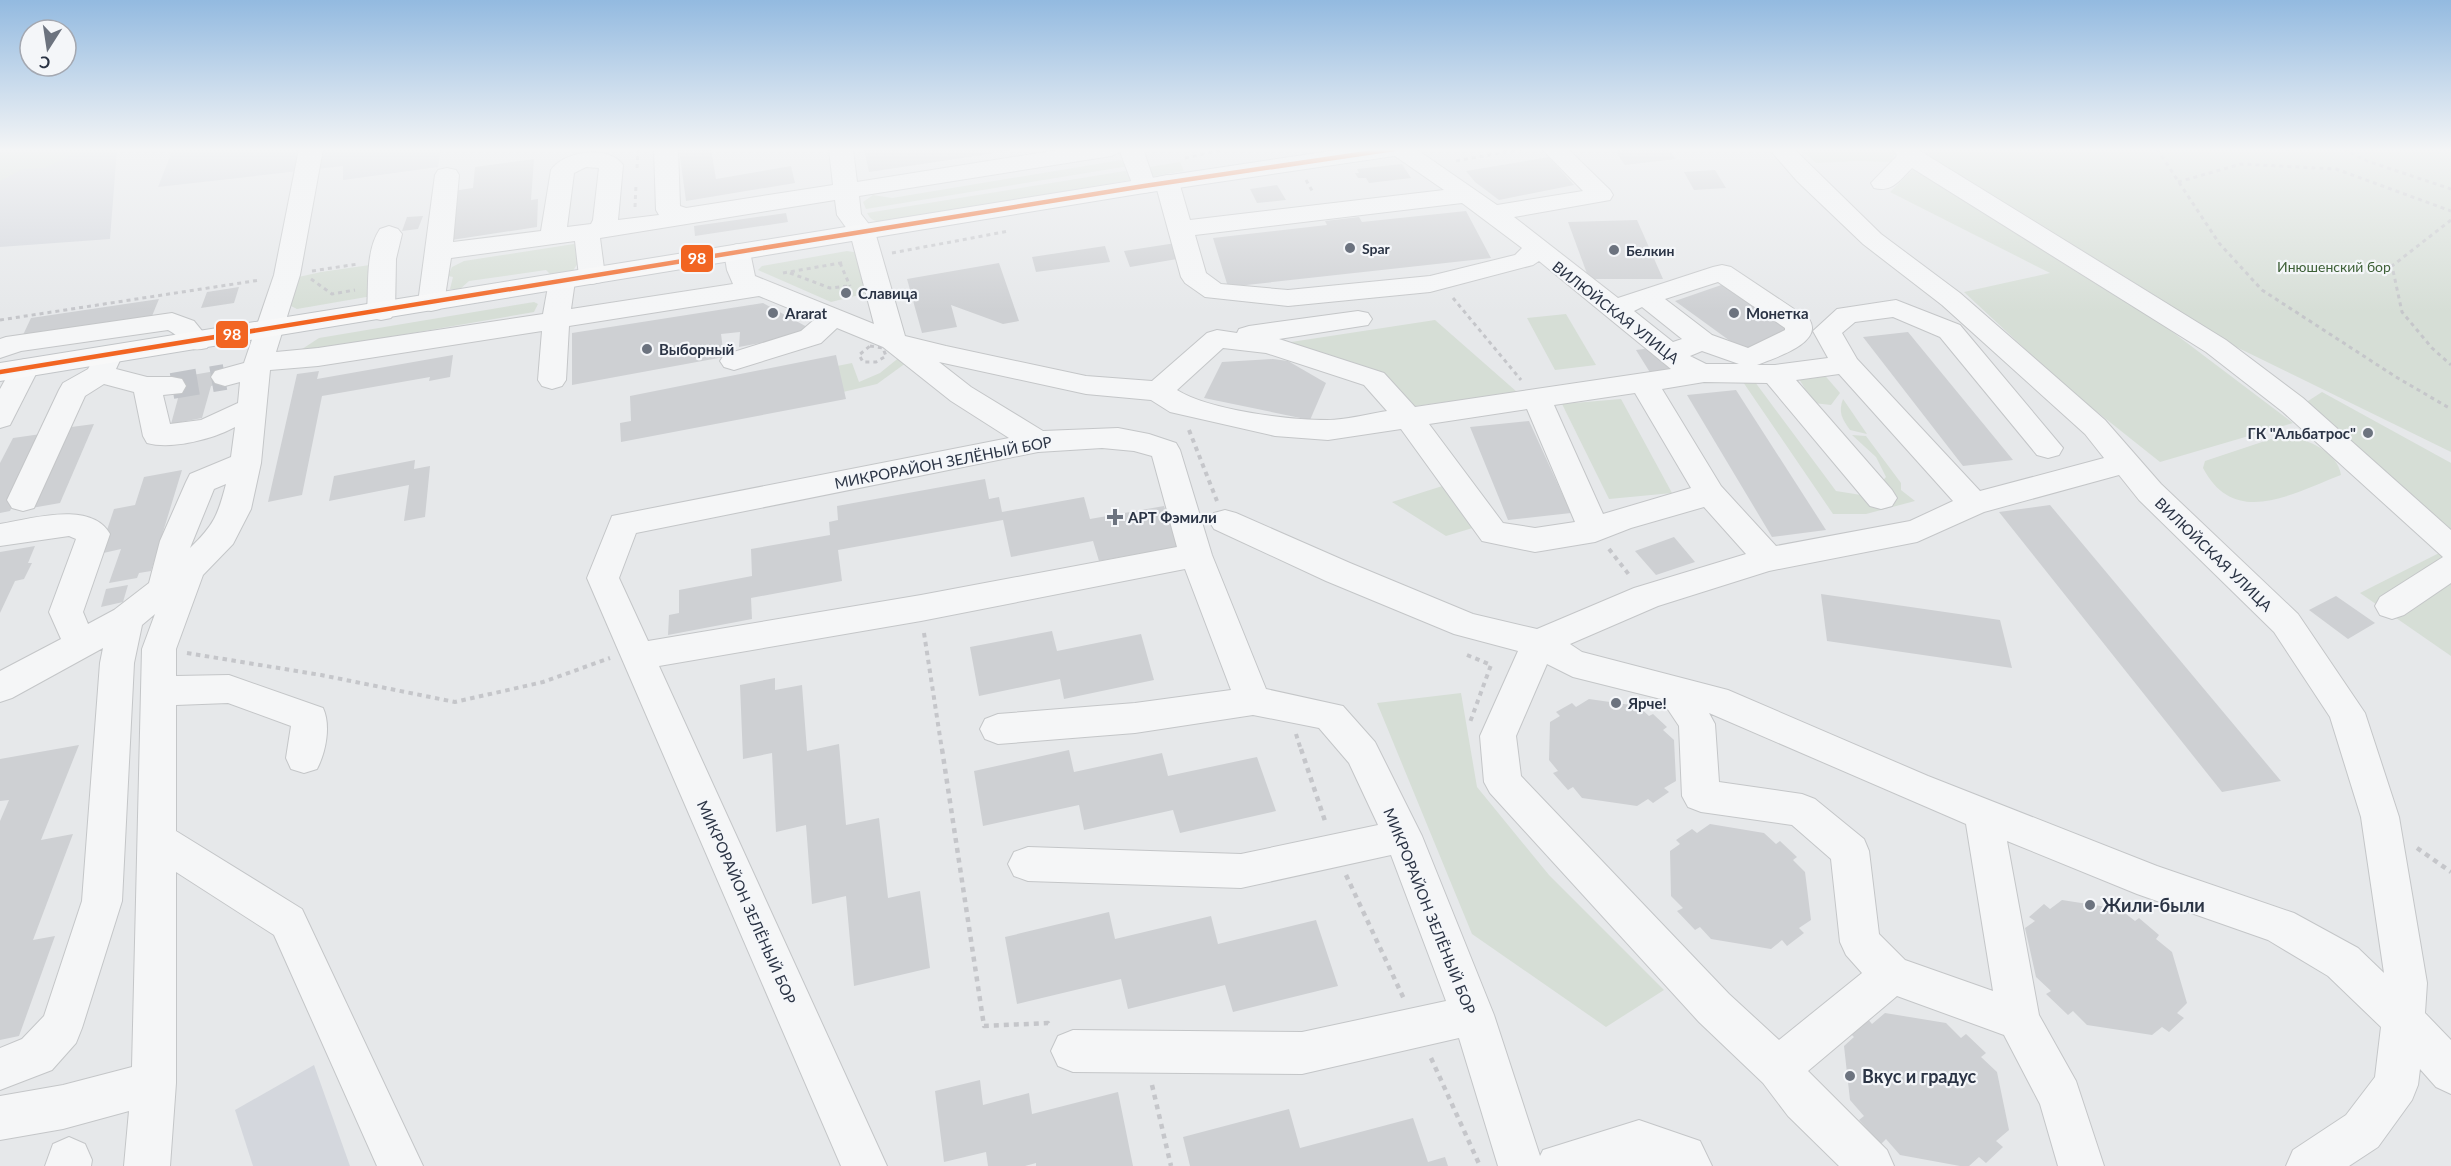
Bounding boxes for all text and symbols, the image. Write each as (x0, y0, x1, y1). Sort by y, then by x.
north arrow (18, 18, 78, 78)
text: С (37, 53, 52, 74)
place label: Spar (1362, 240, 1391, 257)
marker: Spar (1343, 241, 1357, 255)
place label: Белкин (1626, 242, 1674, 259)
marker: Белкин (1607, 243, 1621, 257)
line badge: 98 (680, 244, 714, 273)
text: 98 (688, 248, 706, 267)
street label: ВИЛЮЙСКАЯ УЛИЦА (1549, 257, 1684, 368)
park label: Инюшенский бор (2277, 258, 2391, 275)
place label: Славица (858, 284, 918, 302)
marker: Славица (839, 286, 853, 300)
place label: Ararat (784, 304, 828, 322)
place label: Монетка (1746, 304, 1809, 322)
marker: Ararat (766, 306, 780, 320)
marker: Монетка (1727, 306, 1741, 320)
line badge: 98 (215, 320, 249, 349)
text: 98 (223, 324, 241, 343)
place label: Выборный (659, 340, 734, 358)
marker: Выборный (640, 342, 654, 356)
place label: ГК "Альбатрос" (2248, 424, 2356, 442)
marker: ГК "Альбатрос" (2361, 426, 2375, 440)
street label: МИКРОРАЙОН ЗЕЛЁНЫЙ БОР (833, 432, 1053, 492)
street label: ВИЛЮЙСКАЯ УЛИЦА (2152, 493, 2277, 615)
marker: АРТ Фэмили (1106, 508, 1124, 526)
place label: АРТ Фэмили (1127, 508, 1217, 526)
place label: Ярче! (1627, 694, 1667, 712)
marker: Ярче! (1609, 696, 1623, 710)
street label: МИКРОРАЙОН ЗЕЛЁНЫЙ БОР (694, 797, 800, 1007)
street label: МИКРОРАЙОН ЗЕЛЁНЫЙ БОР (1380, 805, 1480, 1017)
place label: Жили-были (2102, 894, 2205, 916)
marker: Жили-были (2083, 898, 2097, 912)
place label: Вкус и градус (1862, 1065, 1977, 1087)
marker: Вкус и градус (1843, 1069, 1857, 1083)

